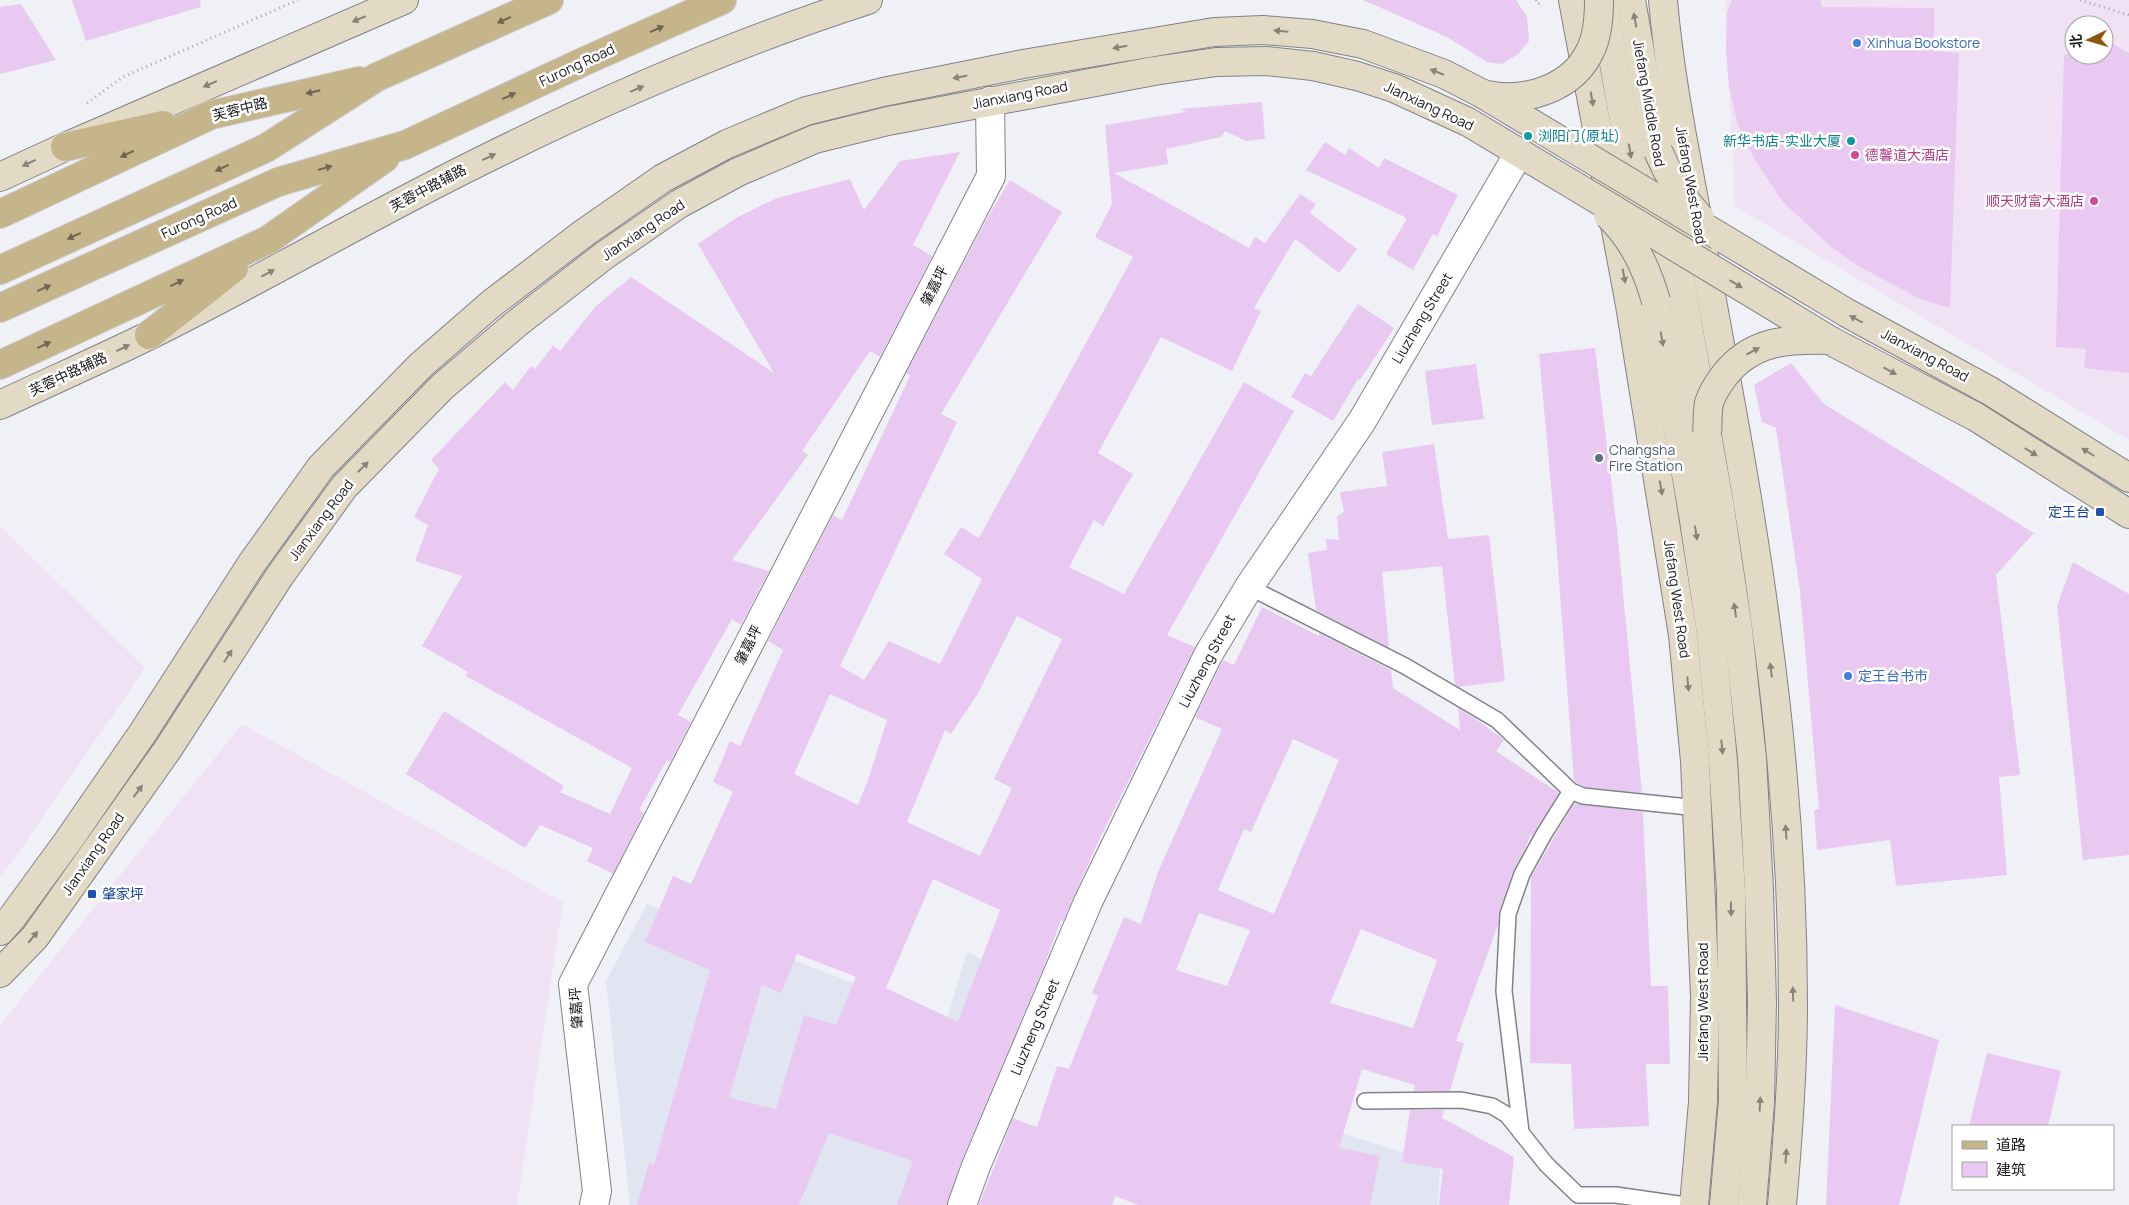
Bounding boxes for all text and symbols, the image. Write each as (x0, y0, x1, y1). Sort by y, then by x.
one-way arrow (1630, 11, 1638, 27)
one-way arrow (352, 15, 366, 23)
north arrow (2064, 15, 2114, 65)
one-way arrow (497, 16, 511, 24)
one-way arrow (650, 25, 664, 33)
one-way arrow (1273, 27, 1289, 35)
place label: Xinhua Bookstore (1867, 33, 1980, 52)
text: 北 (2065, 33, 2086, 49)
marker: Xinhua Bookstore (1851, 37, 1863, 49)
street label: Jiefang Middle Road (1629, 38, 1670, 168)
street label: Furong Road (536, 39, 618, 90)
one-way arrow (1111, 43, 1127, 51)
one-way arrow (1429, 68, 1444, 76)
one-way arrow (952, 73, 968, 81)
street label: Jianxiang Road (971, 76, 1069, 113)
street label: Jianxiang Road (1381, 76, 1477, 135)
one-way arrow (203, 80, 217, 88)
one-way arrow (630, 84, 644, 92)
one-way arrow (305, 88, 320, 96)
one-way arrow (502, 92, 516, 100)
one-way arrow (1588, 92, 1596, 108)
street label: 芙蓉中路 (210, 93, 269, 125)
street label: Jiefang West Road (1672, 125, 1711, 245)
place label: 浏阳门(原址) (1538, 126, 1620, 145)
marker: 浏阳门(原址) (1522, 130, 1534, 142)
place label: 新华书店-实业大厦 (1723, 131, 1841, 150)
marker: 新华书店-实业大厦 (1845, 135, 1857, 147)
one-way arrow (1627, 144, 1635, 160)
place label: 德馨道大酒店 (1865, 145, 1949, 164)
marker: 德馨道大酒店 (1849, 149, 1861, 161)
one-way arrow (120, 151, 134, 159)
one-way arrow (482, 153, 496, 161)
street label: 芙蓉中路辅路 (386, 159, 469, 216)
one-way arrow (22, 160, 36, 168)
one-way arrow (318, 164, 333, 172)
one-way arrow (215, 165, 229, 173)
place label: 顺天财富大酒店 (1986, 191, 2084, 210)
street label: Furong Road (158, 192, 240, 243)
street label: Jianxiang Road (597, 195, 688, 265)
marker: 顺天财富大酒店 (2088, 195, 2100, 207)
one-way arrow (67, 232, 81, 240)
street label: 肇嘉坪 (916, 263, 952, 309)
street label: Liuzheng Street (1387, 268, 1456, 367)
one-way arrow (260, 269, 275, 277)
one-way arrow (1621, 269, 1629, 285)
one-way arrow (170, 278, 184, 286)
one-way arrow (1730, 279, 1743, 288)
one-way arrow (37, 283, 51, 291)
one-way arrow (1849, 315, 1863, 323)
street label: Jianxiang Road (1878, 323, 1972, 386)
one-way arrow (1659, 331, 1667, 347)
one-way arrow (37, 340, 51, 348)
one-way arrow (116, 343, 130, 351)
street label: 芙蓉中路辅路 (26, 347, 110, 400)
one-way arrow (1745, 347, 1760, 355)
one-way arrow (1883, 367, 1896, 376)
place label: Changsha Fire Station (1609, 440, 1683, 475)
one-way arrow (2024, 447, 2037, 456)
one-way arrow (2081, 447, 2094, 457)
marker: Changsha Fire Station (1593, 452, 1605, 464)
one-way arrow (357, 461, 369, 473)
street label: Jianxiang Road (284, 475, 357, 564)
one-way arrow (1657, 481, 1665, 497)
place label: 定王台 (2048, 502, 2090, 521)
marker: 定王台 (2094, 506, 2106, 518)
one-way arrow (1692, 526, 1700, 542)
street label: Jiefang West Road (1660, 539, 1695, 659)
one-way arrow (1731, 602, 1739, 618)
street label: Liuzheng Street (1174, 611, 1239, 711)
street label: 肇嘉坪 (730, 622, 766, 668)
one-way arrow (223, 649, 233, 662)
one-way arrow (1767, 662, 1775, 678)
place label: 定王台书市 (1858, 666, 1928, 685)
marker: 定王台书市 (1842, 670, 1854, 682)
one-way arrow (1684, 676, 1692, 692)
one-way arrow (1718, 739, 1726, 755)
one-way arrow (133, 784, 143, 798)
street label: Jianxiang Road (57, 809, 128, 899)
one-way arrow (1782, 823, 1790, 839)
place label: 肇家坪 (102, 884, 144, 903)
marker: 肇家坪 (86, 888, 98, 900)
one-way arrow (1727, 901, 1735, 917)
one-way arrow (28, 931, 39, 944)
street label: Jiefang West Road (1693, 942, 1712, 1062)
street label: Liuzheng Street (1006, 975, 1064, 1078)
street label: 肇嘉坪 (565, 986, 586, 1030)
one-way arrow (1789, 986, 1797, 1002)
one-way arrow (1756, 1096, 1764, 1112)
legend (1952, 1125, 2114, 1190)
text: 道路 (1996, 1134, 2026, 1155)
one-way arrow (1782, 1148, 1790, 1164)
text: 建筑 (1996, 1159, 2026, 1180)

